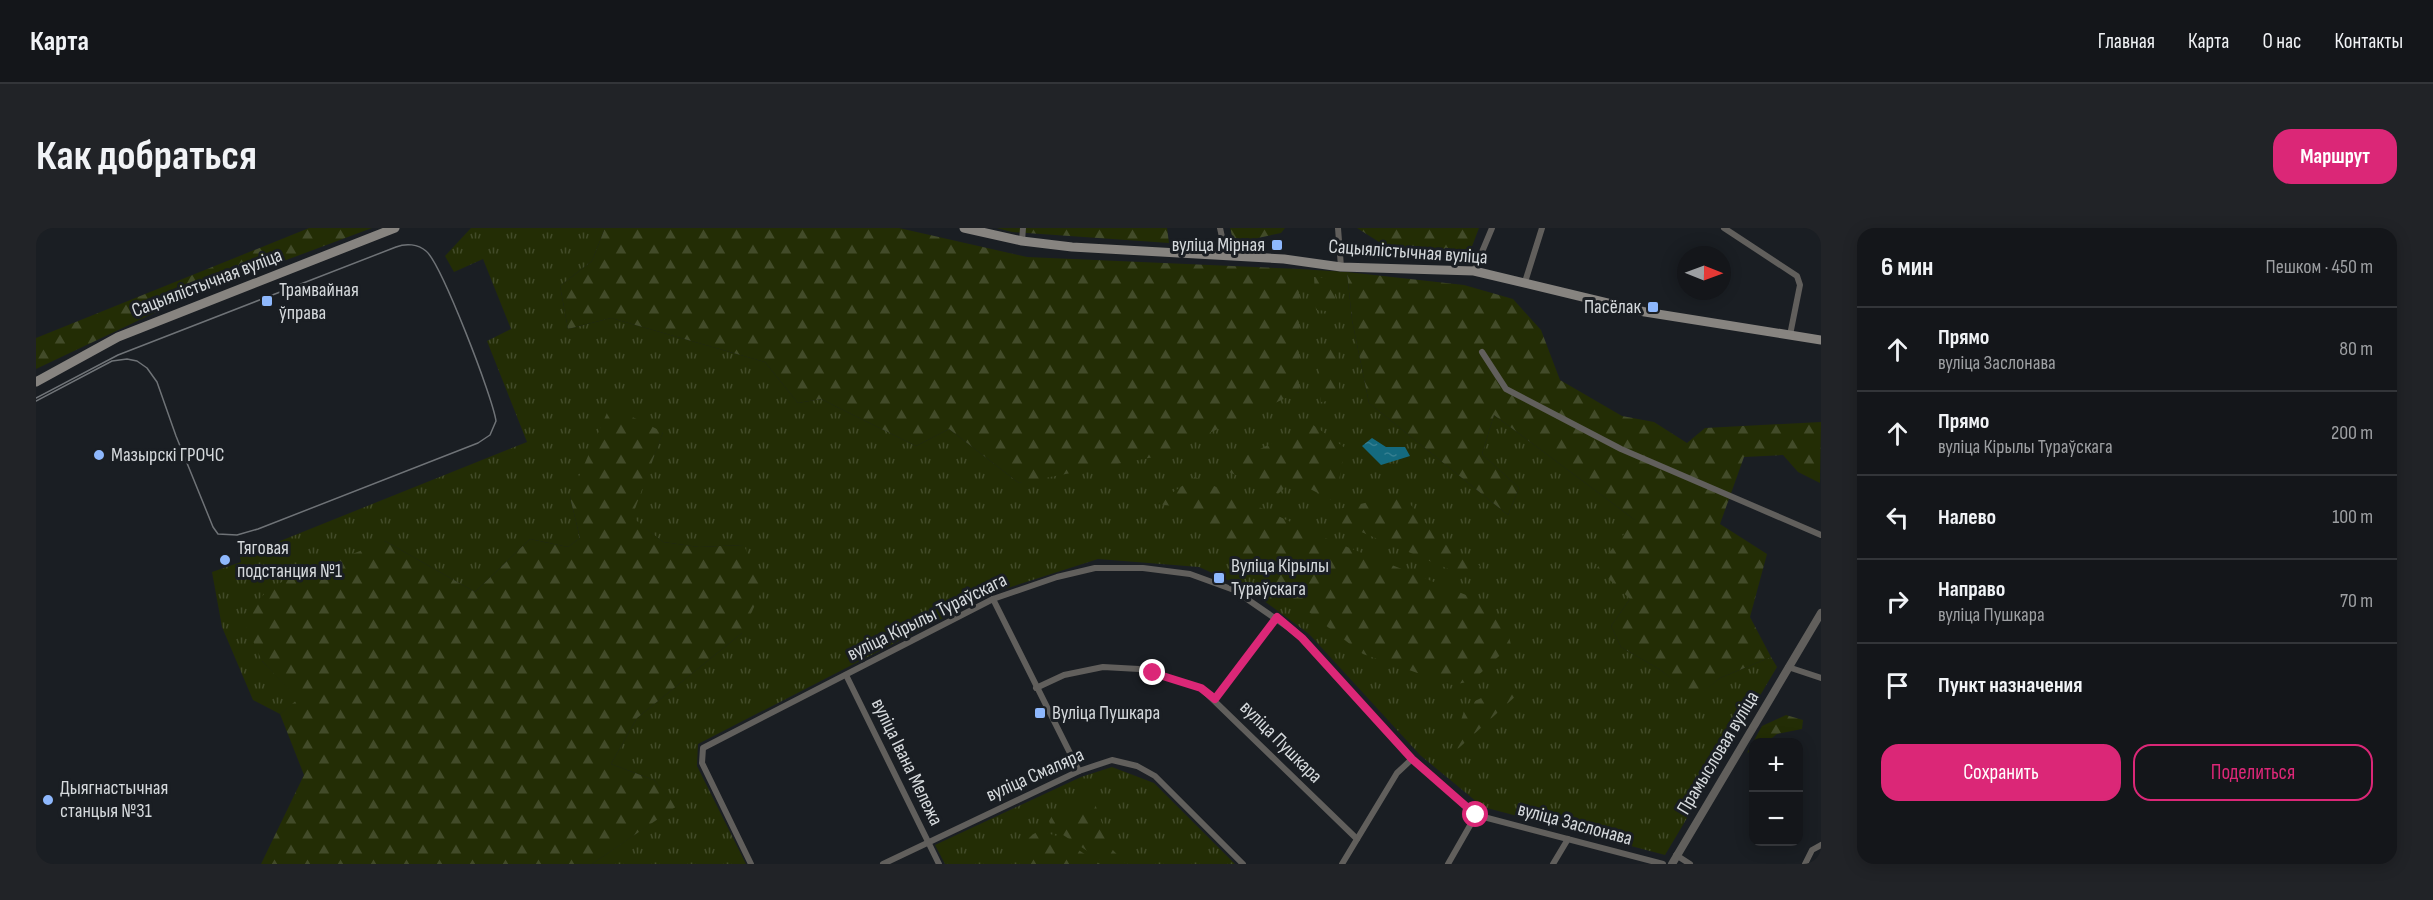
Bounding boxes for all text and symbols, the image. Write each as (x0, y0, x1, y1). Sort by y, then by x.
text: Карта (30, 25, 89, 58)
text: Главная (2098, 29, 2155, 54)
text: Карта (2188, 29, 2229, 54)
text: О нас (2262, 29, 2301, 54)
text: Контакты (2334, 29, 2403, 54)
button: Маршрут (2273, 129, 2397, 184)
text: Как добраться (36, 131, 257, 182)
place label: вуліца Мірная (1172, 233, 1265, 257)
street label: Сацыялістычная вуліца (1328, 234, 1488, 270)
marker: вуліца Мірная (1270, 238, 1284, 252)
street label: Сацыялістычная вуліца (128, 243, 286, 323)
north arrow (1677, 246, 1731, 300)
text: 6 мин (1881, 252, 1933, 283)
text: Пешком · 450 m (2266, 255, 2373, 279)
place label: Трамвайная ўправа (279, 278, 359, 325)
marker: Трамвайная ўправа (260, 294, 274, 308)
place label: Пасёлак (1584, 295, 1641, 319)
marker: Пасёлак (1646, 300, 1660, 314)
text: Прямо (1938, 324, 1989, 351)
icon: ahead (1881, 333, 1914, 366)
text: 80 m (2339, 337, 2373, 361)
text: вуліца Заслонава (1938, 351, 2056, 375)
text: Прямо (1938, 408, 1989, 435)
icon: ahead (1881, 417, 1914, 450)
text: 200 m (2331, 421, 2373, 445)
text: вуліца Кірылы Тураўскага (1938, 435, 2113, 459)
place label: Мазырскі ГРОЧС (111, 443, 224, 467)
marker: Мазырскі ГРОЧС (92, 448, 106, 462)
icon: left (1881, 501, 1914, 534)
text: Налево (1938, 504, 1996, 531)
text: 100 m (2332, 505, 2373, 529)
place label: Тяговая подстанция №1 (237, 536, 342, 583)
marker: Тяговая подстанция №1 (218, 553, 232, 567)
place label: Вуліца Кірылы Тураўскага (1231, 554, 1329, 601)
street label: вуліца Кірылы Тураўскага (843, 568, 1011, 666)
marker: Вуліца Кірылы Тураўскага (1212, 571, 1226, 585)
text: Направо (1938, 576, 2005, 603)
icon: right (1881, 585, 1914, 618)
text: 70 m (2340, 589, 2373, 613)
text: вуліца Пушкара (1938, 603, 2045, 627)
route end (1139, 659, 1165, 685)
icon: arrive (1881, 669, 1914, 702)
text: Пункт назначения (1938, 672, 2082, 699)
street label: Прамысловая вуліца (1672, 687, 1764, 819)
street label: вуліца Івана Мележа (866, 695, 948, 829)
street label: вуліца Пушкара (1235, 696, 1327, 788)
place label: Вуліца Пушкара (1052, 701, 1160, 725)
marker: Вуліца Пушкара (1033, 706, 1047, 720)
map controls (1749, 738, 1803, 846)
button: + (1749, 738, 1803, 792)
street label: вуліца Смаляра (982, 743, 1088, 807)
button: Сохранить (1881, 744, 2121, 801)
button: Поделиться (2133, 744, 2373, 801)
place label: Дыягнастычная станцыя №31 (60, 776, 168, 823)
button: − (1749, 792, 1803, 846)
marker: Дыягнастычная станцыя №31 (41, 793, 55, 807)
street label: вуліца Заслонава (1515, 797, 1635, 851)
route start (1462, 801, 1488, 827)

